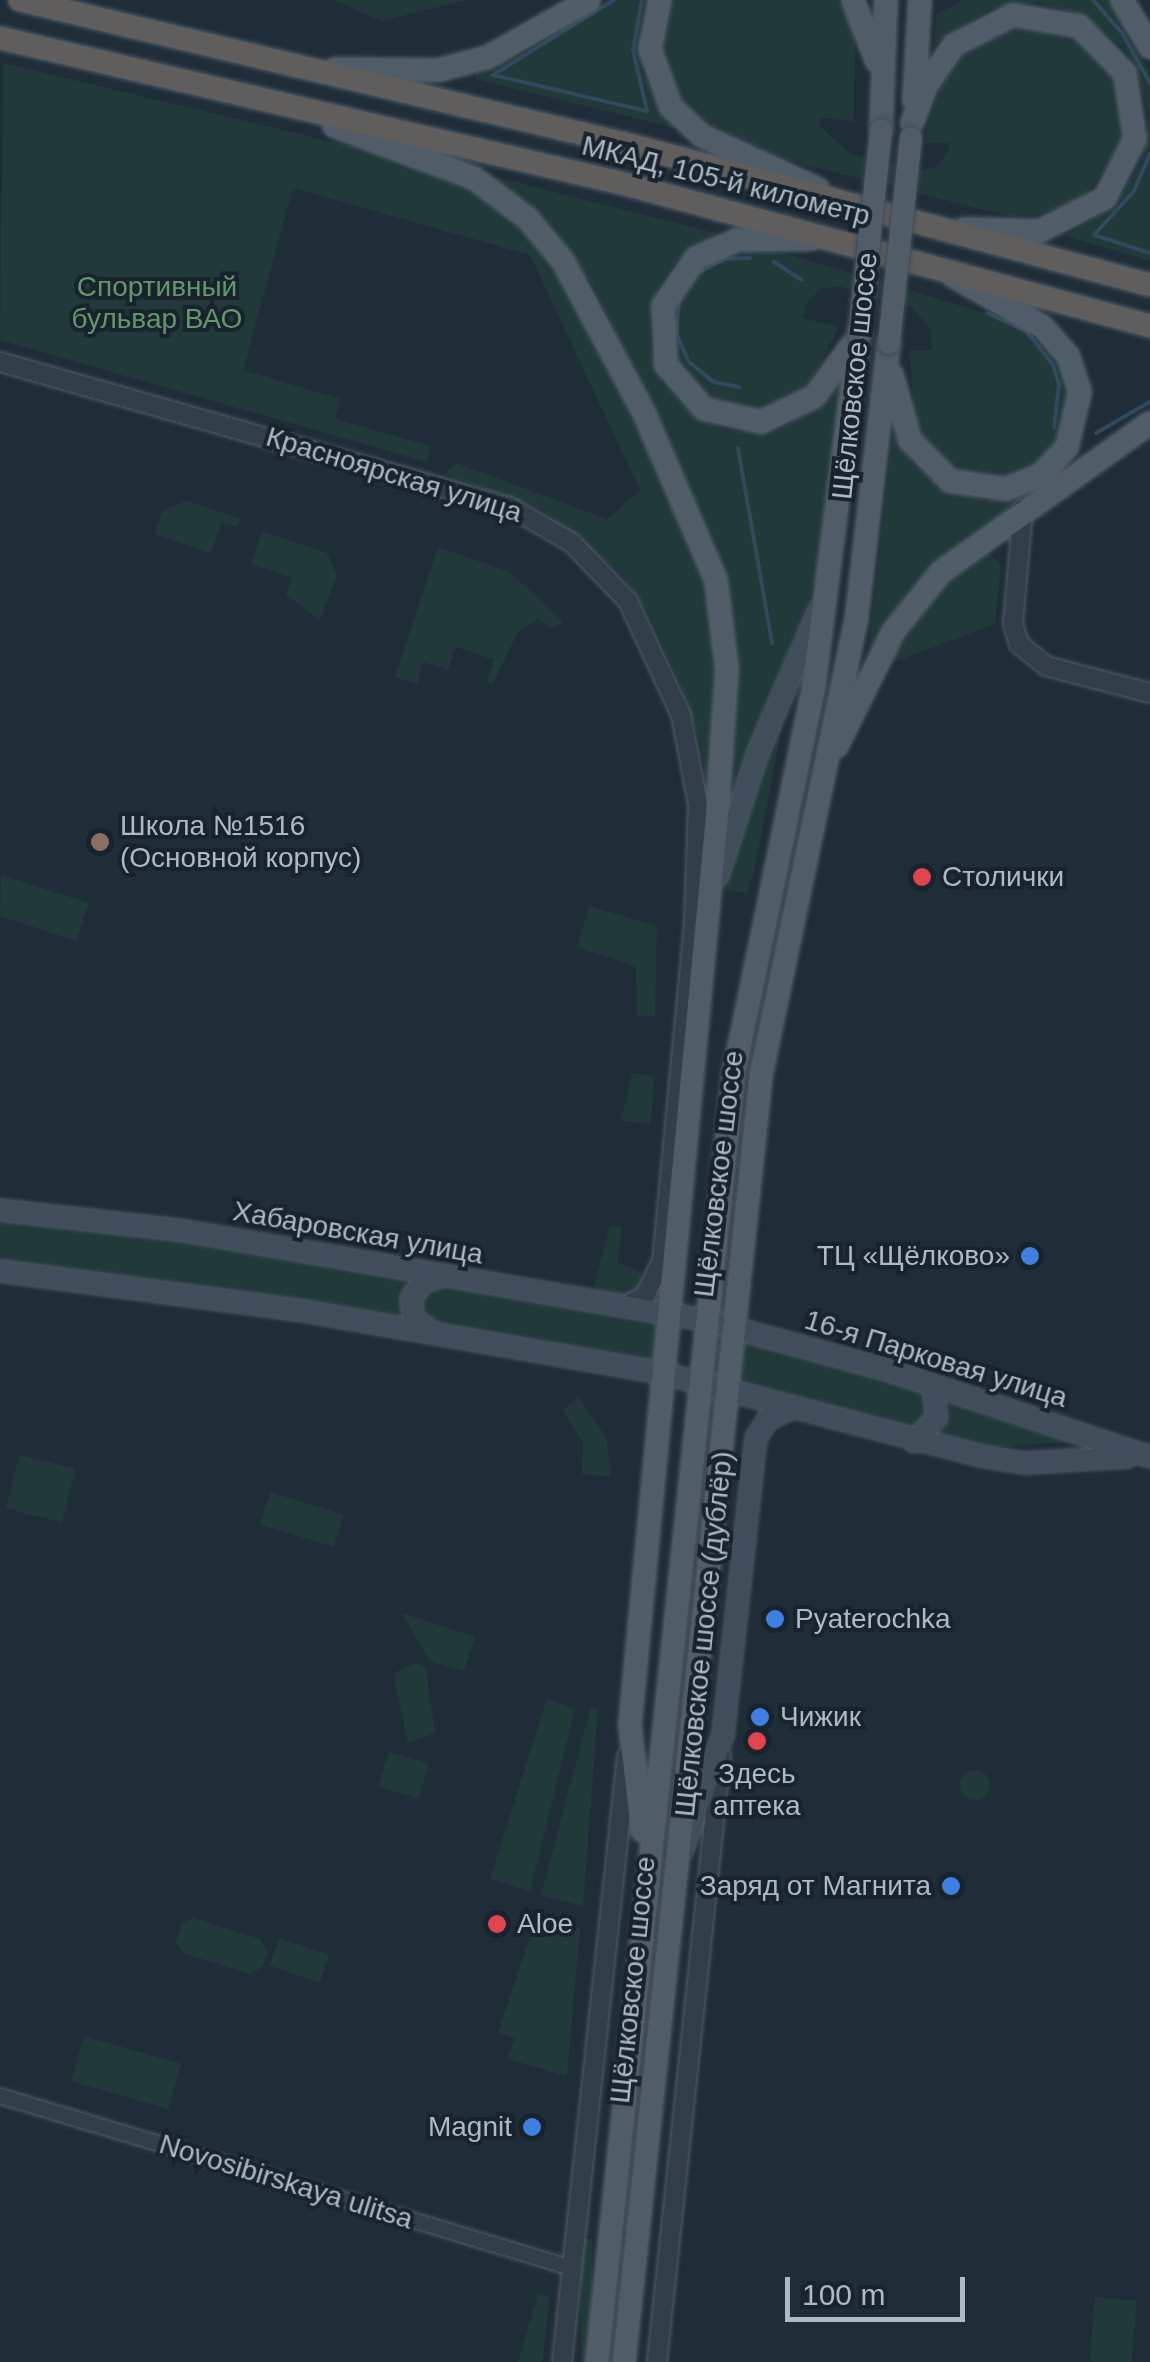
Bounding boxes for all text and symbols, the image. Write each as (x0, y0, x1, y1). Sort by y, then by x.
street label: МКАД, 105-й километр (579, 129, 873, 233)
street label: Щёлковское шоссе (825, 251, 885, 501)
park label: Спортивный бульвар ВАО (72, 270, 242, 336)
street label: Красноярская улица (262, 420, 526, 530)
place label: Школа №1516 (Основной корпус) (120, 809, 361, 875)
marker: Школа №1516 (Основной корпус) (89, 831, 111, 853)
place label: Столички (942, 860, 1064, 894)
marker: Столички (911, 866, 933, 888)
street label: Щёлковское шоссе (687, 1049, 751, 1299)
street label: Хабаровская улица (230, 1194, 486, 1272)
place label: ТЦ «Щёлково» (817, 1239, 1010, 1273)
marker: ТЦ «Щёлково» (1019, 1245, 1041, 1267)
street label: 16-я Парковая улица (801, 1303, 1071, 1415)
street label: Щёлковское шоссе (дублёр) (668, 1450, 740, 1818)
place label: Pyaterochka (795, 1602, 951, 1636)
marker: Pyaterochka (764, 1608, 786, 1630)
place label: Чижик (780, 1700, 861, 1734)
marker: Чижик (749, 1706, 771, 1728)
marker: Здесь аптека (746, 1730, 768, 1752)
place label: Здесь аптека (713, 1757, 801, 1823)
street label: Щёлковское шоссе (603, 1855, 663, 2105)
place label: Заряд от Магнита (700, 1869, 931, 1903)
marker: Заряд от Магнита (940, 1875, 962, 1897)
place label: Aloe (517, 1907, 573, 1941)
marker: Aloe (486, 1913, 508, 1935)
place label: Magnit (428, 2110, 512, 2144)
marker: Magnit (521, 2116, 543, 2138)
street label: Novosibirskaya ulitsa (155, 2127, 417, 2237)
scale bar (790, 2257, 970, 2319)
text: 100 m (802, 2278, 885, 2311)

